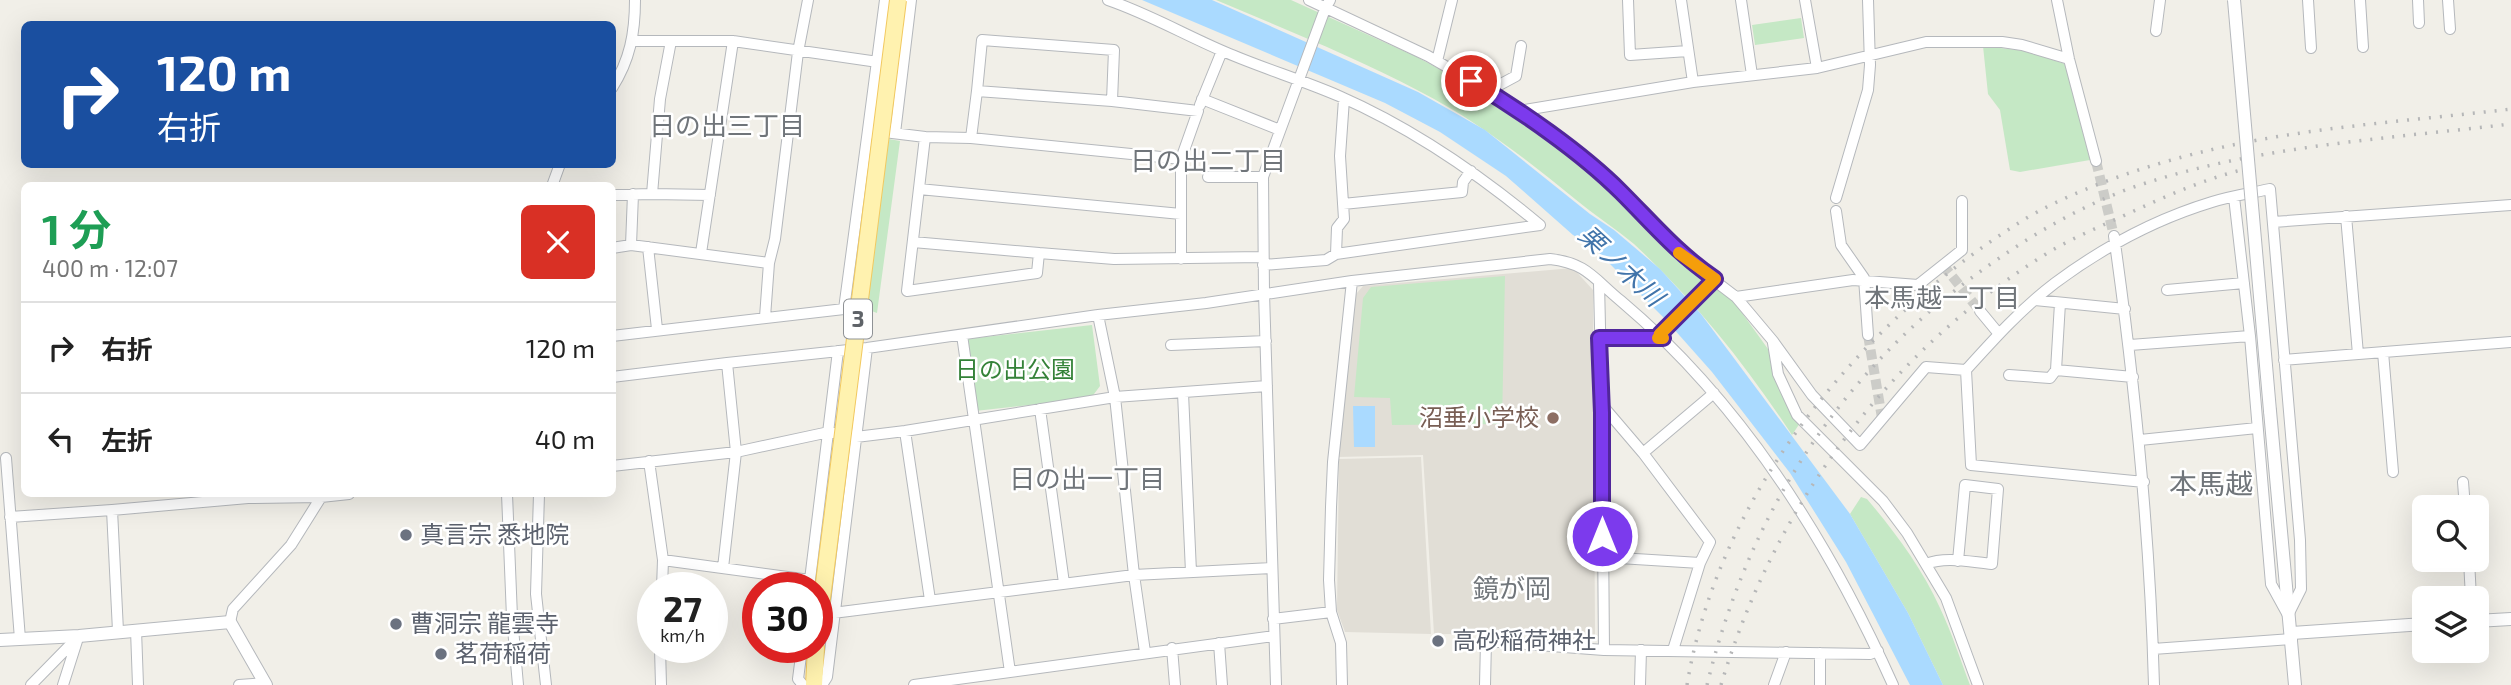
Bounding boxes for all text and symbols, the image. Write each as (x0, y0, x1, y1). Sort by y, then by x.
text: 120 m (157, 42, 291, 101)
icon: right (42, 49, 133, 140)
pin (1441, 51, 1501, 111)
icon: arrive (1452, 62, 1490, 100)
text: 右折 (157, 107, 221, 145)
district label: 日の出三丁目 (649, 109, 805, 140)
district label: 日の出二丁目 (1130, 144, 1286, 175)
text: 1 分 (42, 203, 111, 253)
button: close (521, 205, 595, 279)
water label: 栗ノ木川 (1573, 218, 1673, 314)
text: 400 m · 12:07 (42, 254, 178, 282)
district label: 本馬越一丁目 (1864, 281, 2020, 312)
road number: 3 (844, 300, 872, 338)
icon: right (42, 329, 80, 367)
text: 120 m (526, 332, 595, 363)
text: 右折 (101, 333, 153, 364)
park label: 日の出公園 (955, 354, 1075, 383)
place label: 沼垂小学校 (1419, 402, 1539, 431)
marker: 沼垂小学校 (1545, 410, 1561, 426)
icon: left (42, 420, 80, 458)
text: 40 m (535, 423, 595, 454)
text: 左折 (101, 424, 153, 455)
district label: 日の出一丁目 (1009, 462, 1165, 493)
district label: 本馬越 (2169, 466, 2253, 500)
map controls (2412, 495, 2489, 663)
button: search (2412, 495, 2489, 572)
position arrow (1565, 499, 1639, 573)
place label: 真言宗 悉地院 (420, 519, 569, 548)
marker: 真言宗 悉地院 (398, 527, 414, 543)
speed limit sign: 30 (742, 572, 833, 663)
district label: 鏡が岡 (1473, 572, 1551, 603)
button: layers (2412, 586, 2489, 663)
text: 27 (663, 587, 702, 629)
place label: 曹洞宗 龍雲寺 (410, 608, 559, 637)
marker: 曹洞宗 龍雲寺 (388, 616, 404, 632)
text: km/h (660, 624, 705, 646)
place label: 高砂稲荷神社 (1452, 625, 1596, 654)
marker: 高砂稲荷神社 (1430, 633, 1446, 649)
place label: 茗荷稲荷 (455, 638, 551, 667)
marker: 茗荷稲荷 (433, 646, 449, 662)

